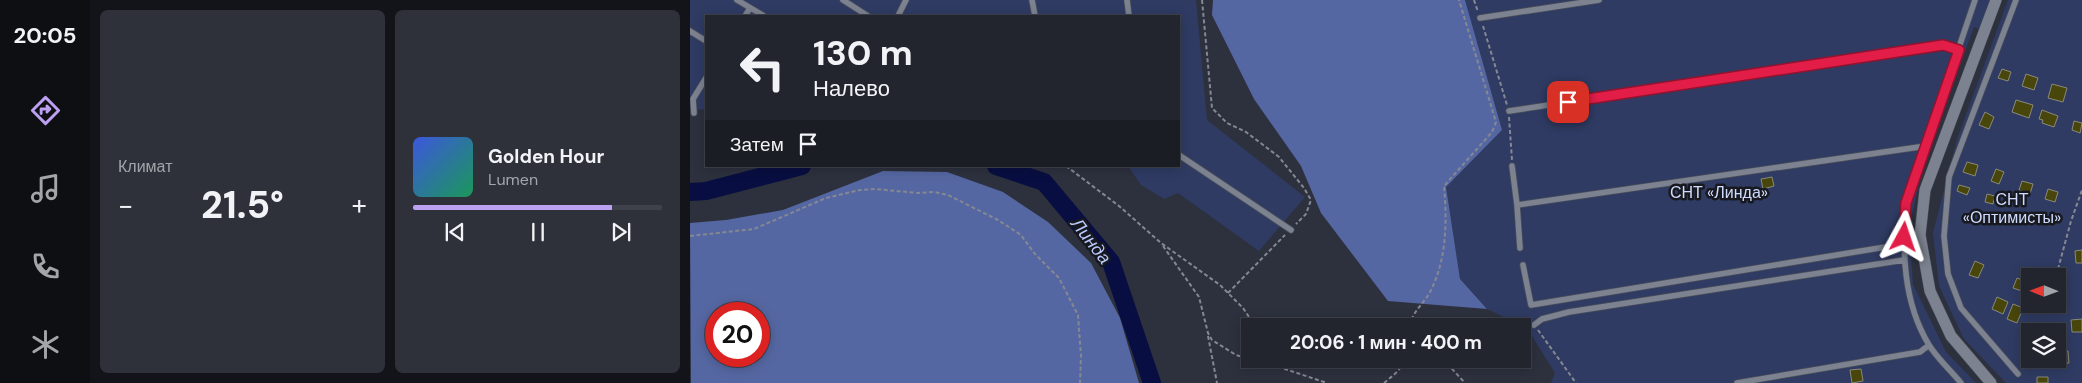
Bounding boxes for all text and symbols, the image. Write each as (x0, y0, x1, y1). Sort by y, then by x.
text: 20:05 (14, 21, 76, 50)
text: 130 m (813, 30, 913, 76)
icon: left (730, 35, 795, 100)
text: Налево (813, 74, 890, 103)
pin (1547, 81, 1589, 123)
icon: arrive (1554, 88, 1582, 116)
icon: directions (28, 93, 63, 128)
icon: arrive (794, 130, 822, 158)
text: Затем (730, 132, 784, 157)
text: Golden Hour (488, 144, 604, 169)
text: Климат (118, 156, 172, 177)
text: Lumen (488, 169, 538, 190)
icon: music (28, 171, 63, 206)
text: 21.5° (201, 180, 284, 230)
park label: СНТ «Линда» (1670, 182, 1768, 203)
text: − (118, 187, 133, 224)
text: + (352, 187, 367, 224)
park label: СНТ «Оптимисты» (1963, 189, 2061, 228)
position arrow (1877, 210, 1929, 262)
water label: Линда (1065, 212, 1117, 269)
icon: previous (441, 218, 469, 246)
icon: pause (524, 218, 552, 246)
icon: next (607, 218, 635, 246)
icon: phone (28, 249, 63, 284)
north arrow (2021, 268, 2066, 312)
map controls (2021, 268, 2066, 368)
speed limit sign: 20 (705, 302, 770, 367)
button: layers (2021, 323, 2066, 368)
icon: climate (28, 327, 63, 362)
text: 20:06 · 1 мин · 400 m (1290, 330, 1482, 355)

